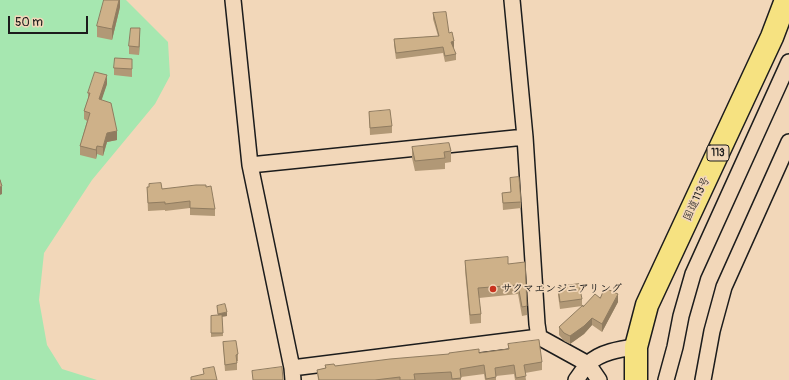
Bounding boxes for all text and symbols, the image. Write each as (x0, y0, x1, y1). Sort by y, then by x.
scale bar (10, 8, 90, 34)
text: 50 m (15, 15, 43, 30)
road number: 113 (707, 145, 729, 161)
street label: 国道113号 (681, 175, 713, 223)
place label: サクマエンジニアリング (501, 282, 622, 296)
marker: サクマエンジニアリング (488, 284, 498, 294)

